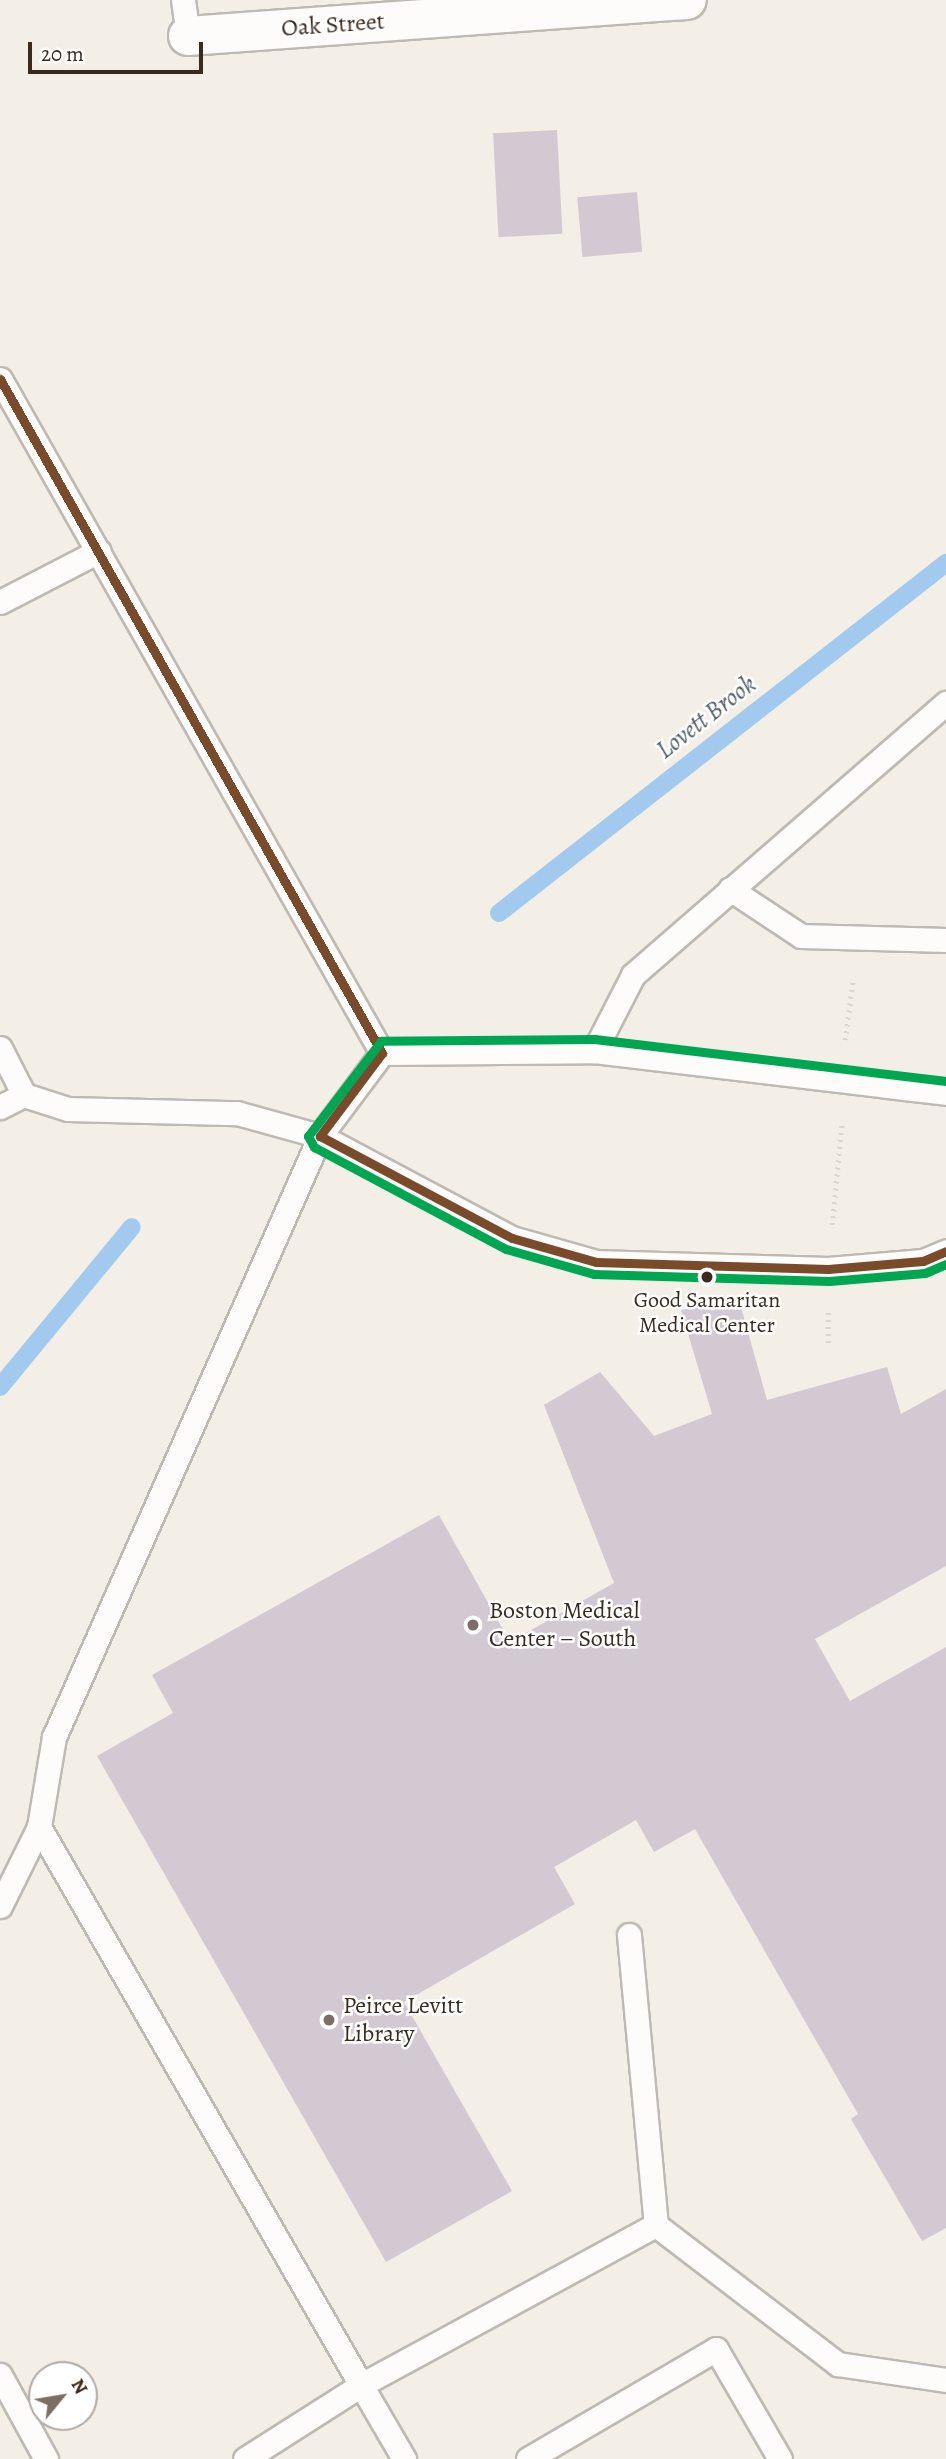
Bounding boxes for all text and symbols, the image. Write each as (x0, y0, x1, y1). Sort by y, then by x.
street label: Oak Street (280, 7, 386, 43)
scale bar (32, 28, 206, 72)
text: 20 m (41, 40, 84, 68)
water label: Lovett Brook (650, 668, 762, 766)
marker: Good Samaritan Medical Center (700, 1270, 714, 1284)
place label: Good Samaritan Medical Center (634, 1287, 780, 1338)
place label: Boston Medical Center – South (489, 1597, 640, 1653)
marker: Boston Medical Center – South (463, 1615, 483, 1635)
place label: Peirce Levitt Library (343, 1992, 463, 2048)
marker: Peirce Levitt Library (321, 2012, 337, 2028)
north arrow (28, 2361, 98, 2431)
text: N (65, 2374, 94, 2399)

